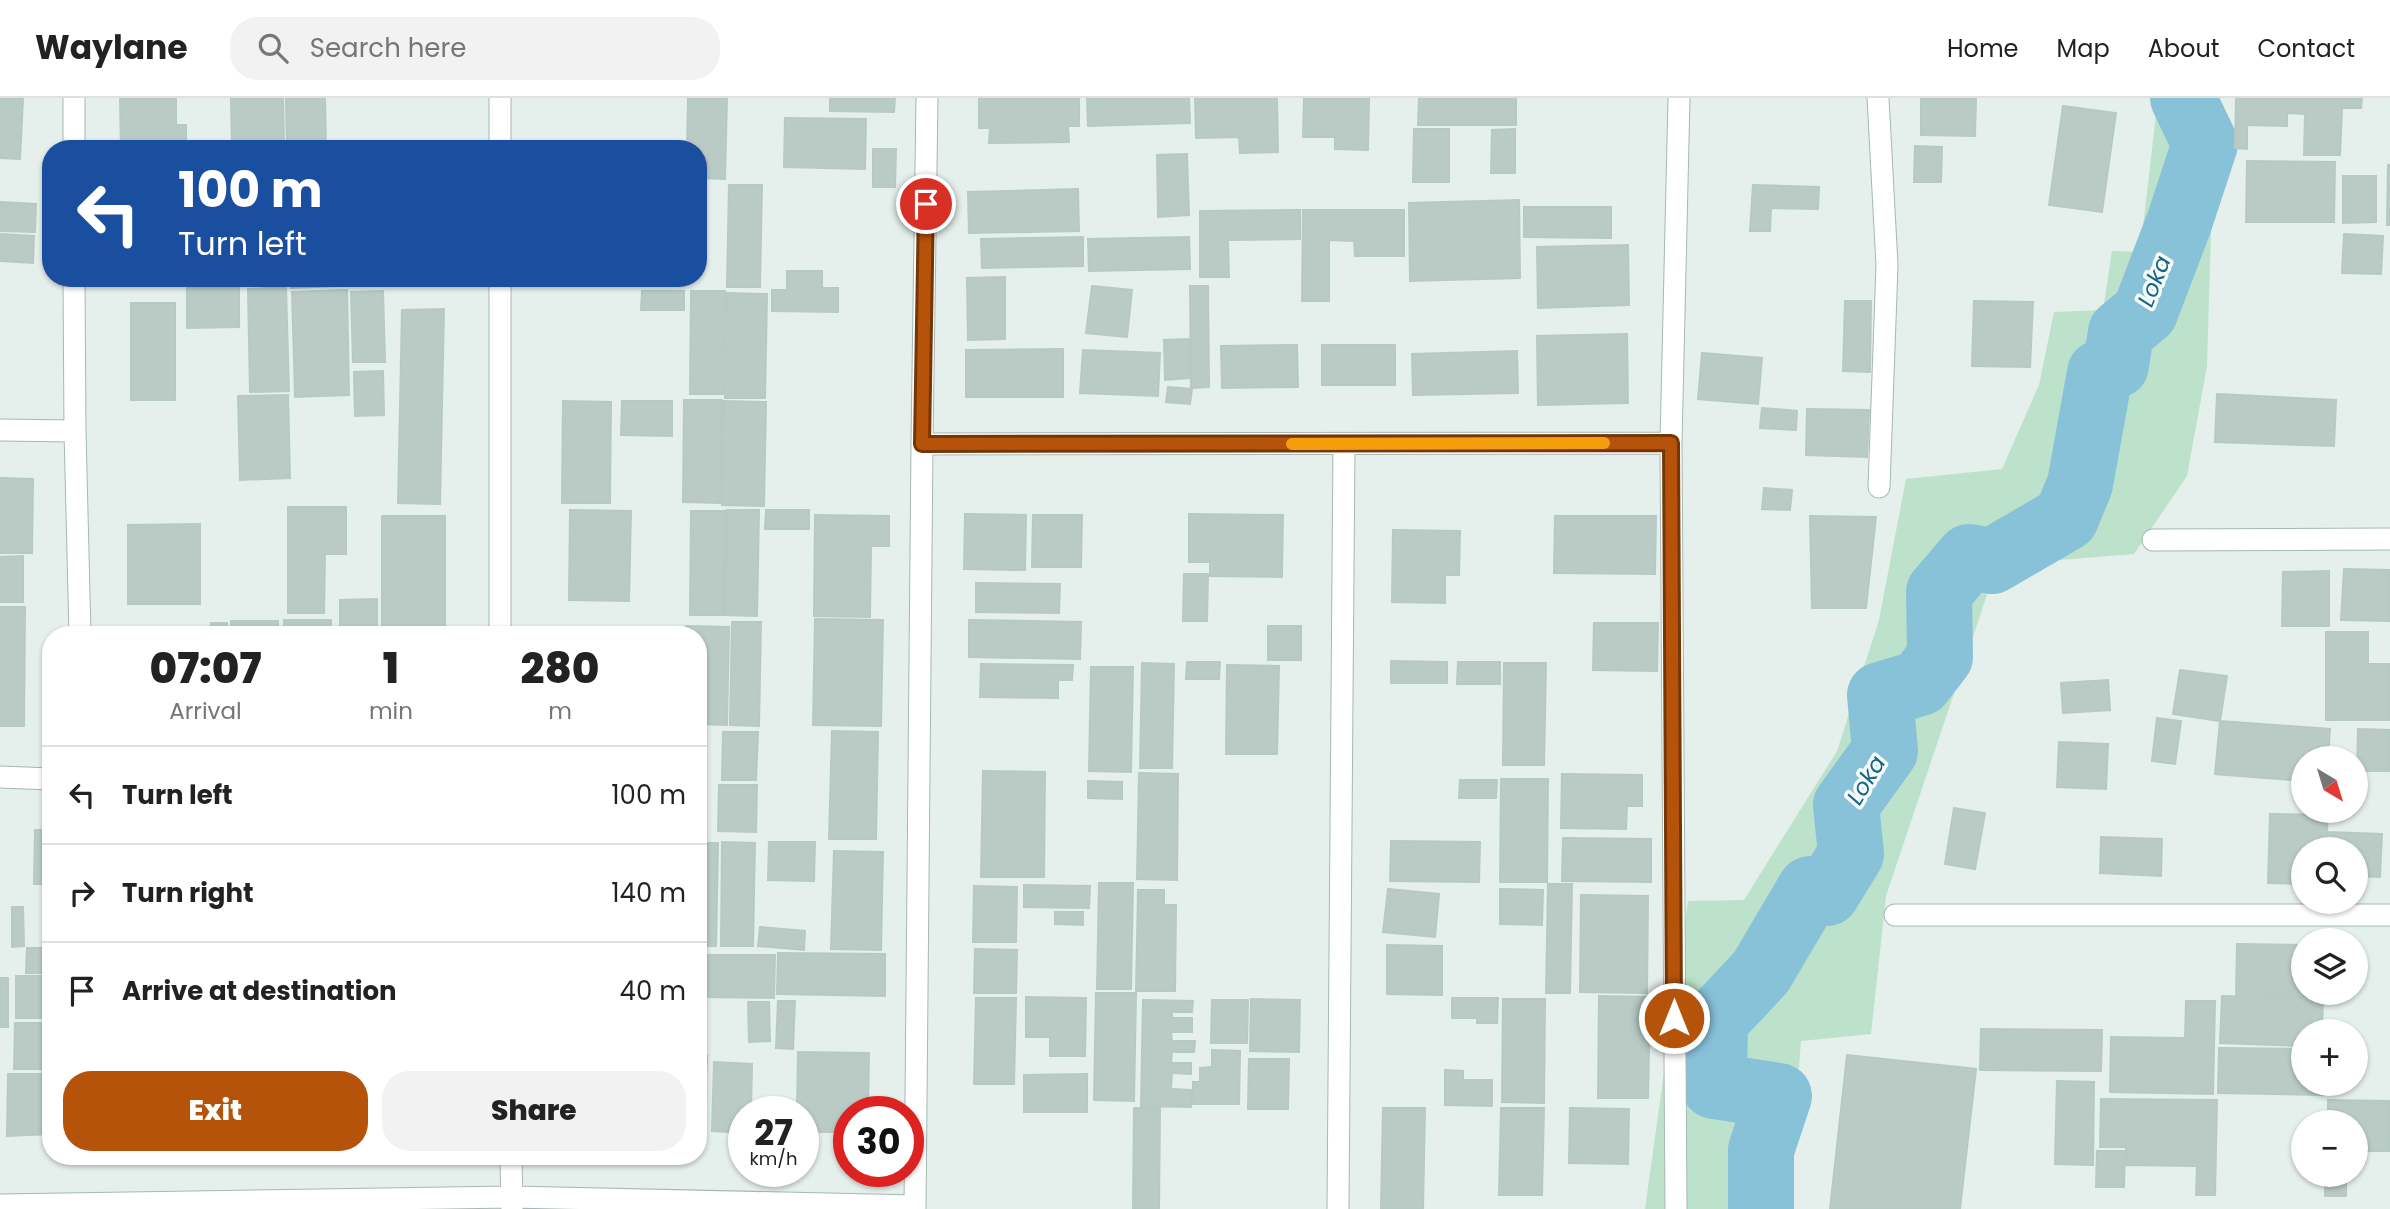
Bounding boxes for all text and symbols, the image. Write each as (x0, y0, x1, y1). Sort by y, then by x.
search box (230, 17, 720, 80)
text: Waylane (35, 24, 188, 71)
icon: search (254, 29, 292, 67)
text: Search here (310, 30, 466, 66)
text: Home (1947, 32, 2019, 65)
text: Map (2057, 32, 2110, 65)
text: About (2148, 32, 2219, 65)
text: Contact (2257, 32, 2355, 65)
text: 100 m (178, 156, 323, 224)
icon: left (63, 168, 154, 259)
pin (896, 174, 956, 234)
icon: arrive (907, 185, 945, 223)
text: Turn left (178, 221, 307, 266)
water label: Loka (2129, 251, 2179, 311)
text: 07:07 (150, 639, 261, 698)
text: 1 (383, 639, 399, 698)
text: 280 (521, 639, 599, 698)
text: Arrival (169, 695, 242, 727)
text: min (369, 695, 413, 727)
text: m (548, 695, 572, 727)
north arrow (2291, 746, 2368, 822)
map controls (2291, 746, 2368, 1187)
water label: Loka (1839, 749, 1893, 811)
icon: left (63, 776, 101, 814)
text: Turn left (122, 777, 233, 813)
text: 100 m (611, 777, 686, 813)
button: search (2291, 837, 2368, 914)
icon: right (63, 874, 101, 912)
text: Turn right (122, 875, 254, 911)
text: 140 m (611, 875, 686, 911)
button: layers (2291, 928, 2368, 1005)
icon: arrive (63, 972, 101, 1010)
text: Arrive at destination (122, 973, 397, 1009)
text: 40 m (620, 973, 686, 1009)
position arrow (1637, 981, 1711, 1055)
button: + (2291, 1019, 2368, 1096)
button: Exit (63, 1071, 368, 1151)
button: Share (382, 1071, 686, 1151)
speed limit sign: 30 (833, 1096, 924, 1187)
text: 27 (754, 1108, 793, 1157)
button: − (2291, 1110, 2368, 1187)
text: km/h (750, 1146, 797, 1171)

